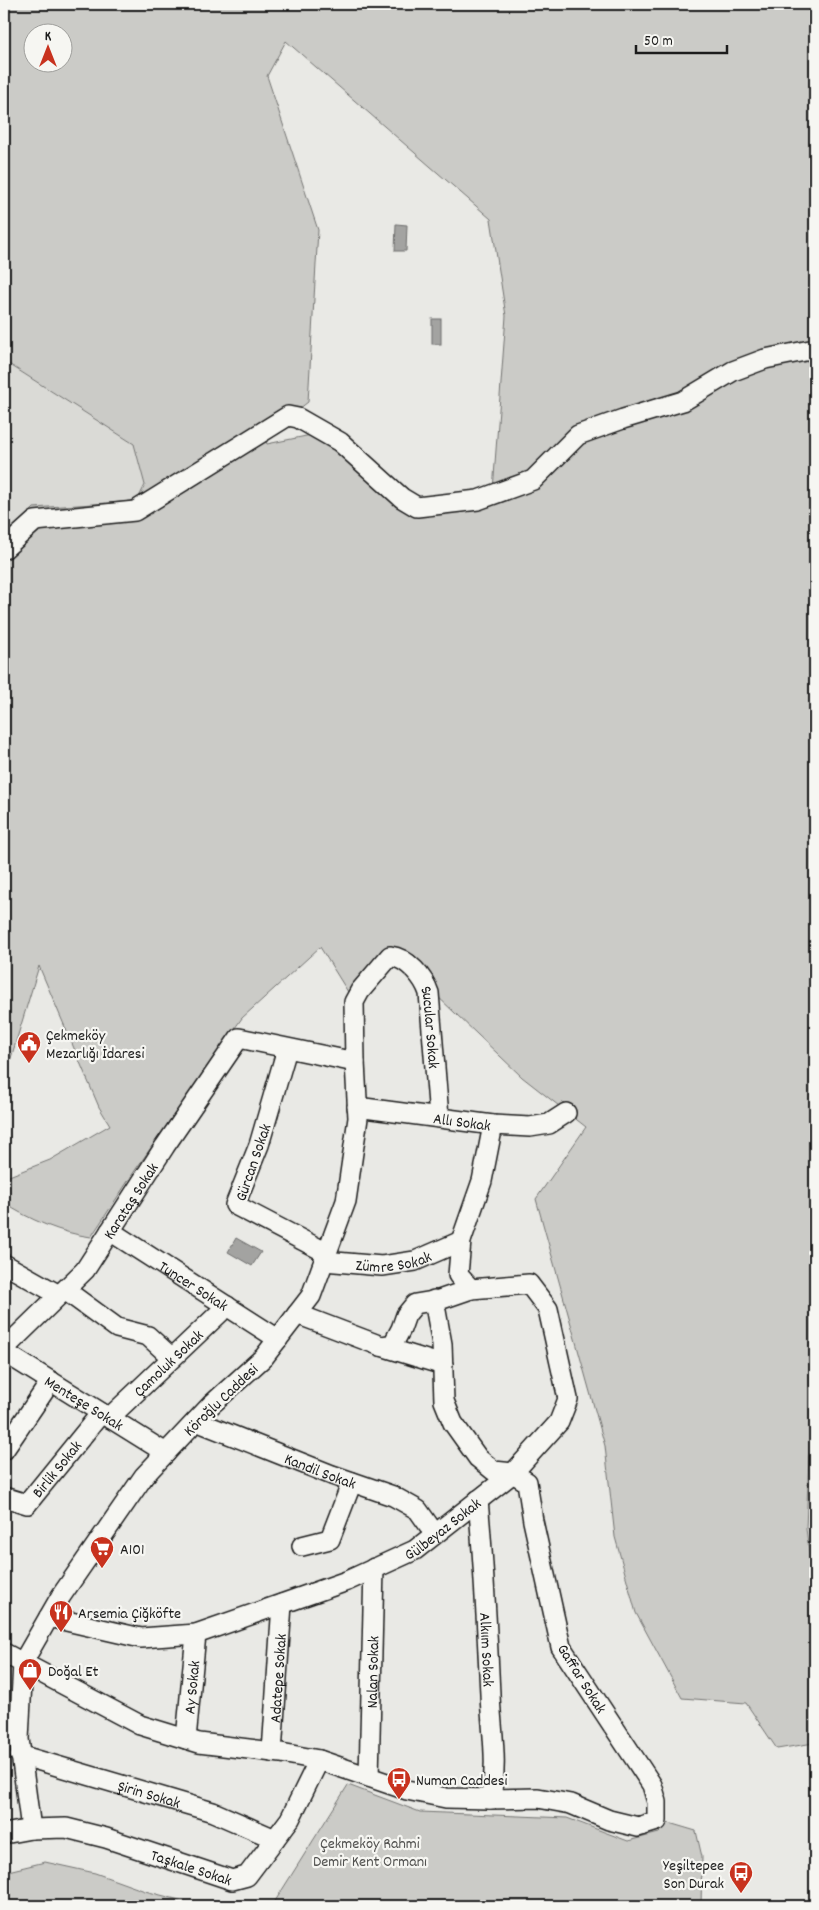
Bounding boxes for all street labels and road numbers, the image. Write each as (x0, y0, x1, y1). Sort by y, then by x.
street label: Sucular Sokak (413, 983, 444, 1070)
street label: Allı Sokak (432, 1108, 492, 1139)
street label: Gürcan Sokak (230, 1121, 278, 1205)
street label: Karataş Sokak (99, 1159, 165, 1245)
street label: Zümre Sokak (354, 1246, 436, 1280)
street label: Tuncer Sokak (153, 1256, 232, 1318)
street label: Çamoluk Sokak (129, 1325, 210, 1403)
street label: Köroğlu Caddesi (179, 1359, 264, 1442)
street label: Menteşe Sokak (39, 1371, 127, 1438)
street label: Birlik Sokak (27, 1436, 88, 1504)
street label: Kandil Sokak (280, 1448, 359, 1496)
street label: Gülbeyaz Sokak (401, 1493, 487, 1567)
street label: Alkıım Sokak (472, 1612, 499, 1687)
street label: Adatepe Sokak (265, 1633, 294, 1724)
street label: Nalan Sokak (362, 1635, 386, 1709)
street label: Gaffar Sokak (550, 1640, 611, 1719)
street label: Ay Sokak (179, 1660, 207, 1715)
street label: Şirin Sokak (115, 1776, 183, 1816)
street label: Taşkale Sokak (147, 1845, 234, 1893)

